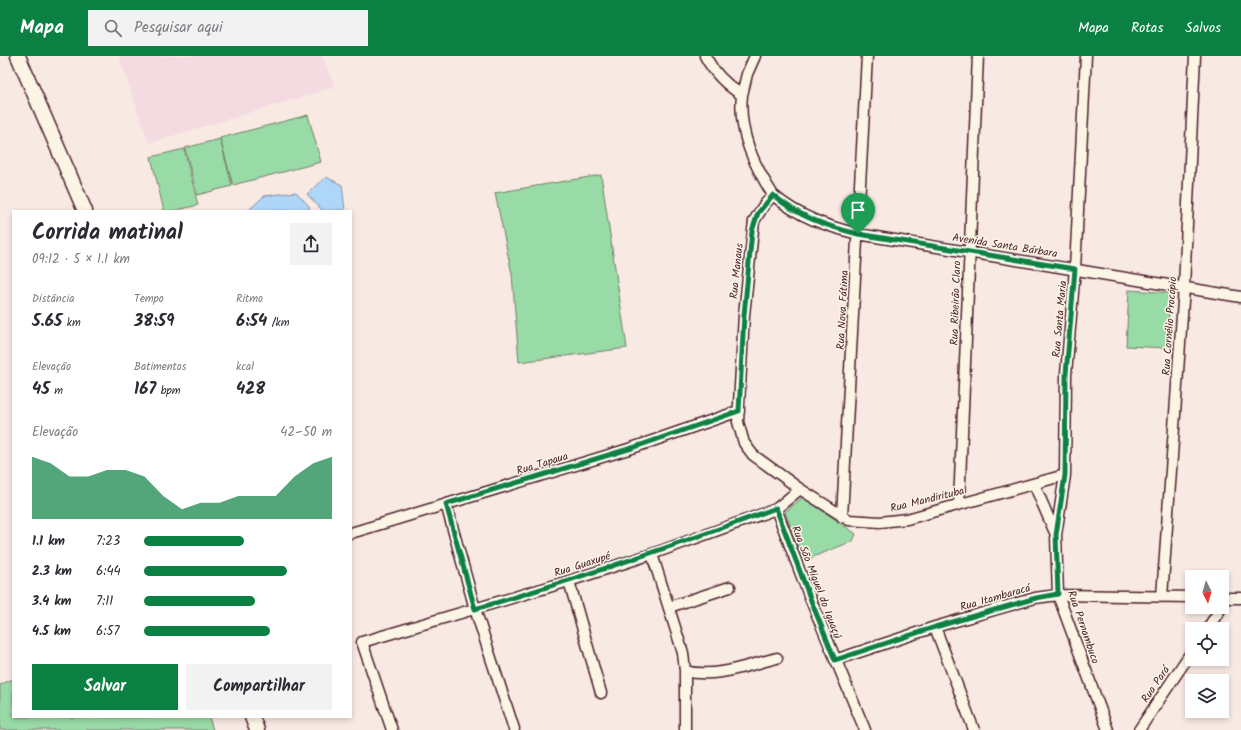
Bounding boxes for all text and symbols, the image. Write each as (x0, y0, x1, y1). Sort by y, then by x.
search box (88, 10, 368, 46)
text: Mapa (20, 13, 64, 43)
text: Pesquisar aqui (134, 16, 222, 40)
icon: search (102, 17, 124, 39)
text: Mapa (1078, 17, 1109, 39)
text: Rotas (1131, 17, 1163, 39)
text: Salvos (1185, 17, 1221, 39)
pin (841, 193, 875, 234)
icon: arrive (847, 199, 869, 221)
text: Corrida matinal (32, 216, 183, 251)
button: share (290, 223, 332, 265)
street label: Avenida Santa Bárbara (951, 229, 1059, 263)
street label: Rua Manaus (725, 242, 749, 300)
text: 09:12 · 5 × 1.1 km (32, 249, 130, 270)
street label: Rua Ribeirão Claro (946, 260, 966, 346)
street label: Rua Nova Fátima (832, 270, 854, 350)
street label: Rua Cornélio Procópio (1158, 276, 1182, 376)
street label: Rua Santa Maria (1048, 280, 1072, 358)
text: Distância (32, 290, 74, 308)
text: Tempo (134, 290, 164, 308)
text: Ritmo (236, 290, 263, 308)
text: 5.65 (32, 308, 62, 335)
text: 38:59 (134, 308, 175, 335)
text: 6:54 (236, 308, 267, 335)
text: km (62, 314, 81, 332)
text: /km (267, 314, 290, 332)
text: Elevação (32, 358, 71, 376)
text: Batimentos (134, 358, 187, 376)
text: kcal (236, 358, 254, 376)
text: 45 (32, 376, 50, 403)
text: 167 (134, 376, 156, 403)
text: 428 (236, 376, 265, 403)
text: m (50, 382, 63, 400)
text: bpm (156, 382, 181, 400)
text: Elevação (32, 422, 78, 443)
text: 42–50 m (280, 422, 332, 443)
street label: Rua Tapaua (514, 448, 570, 480)
street label: Rua Mandirituba (888, 482, 966, 518)
street label: Rua São Miguel do Iguaçú (786, 523, 846, 642)
text: 1.1 km (32, 531, 65, 552)
text: 7:23 (96, 531, 120, 552)
street label: Rua Guaxupé (552, 547, 614, 583)
text: 2.3 km (32, 561, 72, 582)
text: 6:44 (96, 561, 121, 582)
north arrow (1185, 570, 1229, 614)
map controls (1185, 570, 1229, 718)
street label: Rua Itambaracá (958, 579, 1034, 617)
street label: Rua Pernambuco (1062, 588, 1104, 666)
text: 3.4 km (32, 591, 71, 612)
text: 7:11 (96, 591, 113, 612)
text: 4.5 km (32, 621, 71, 642)
text: 6:57 (96, 621, 119, 642)
button: locate (1185, 622, 1229, 666)
street label: Rua Pará (1137, 661, 1176, 707)
button: Salvar (32, 664, 178, 710)
button: Compartilhar (186, 664, 332, 710)
button: layers (1185, 674, 1229, 718)

